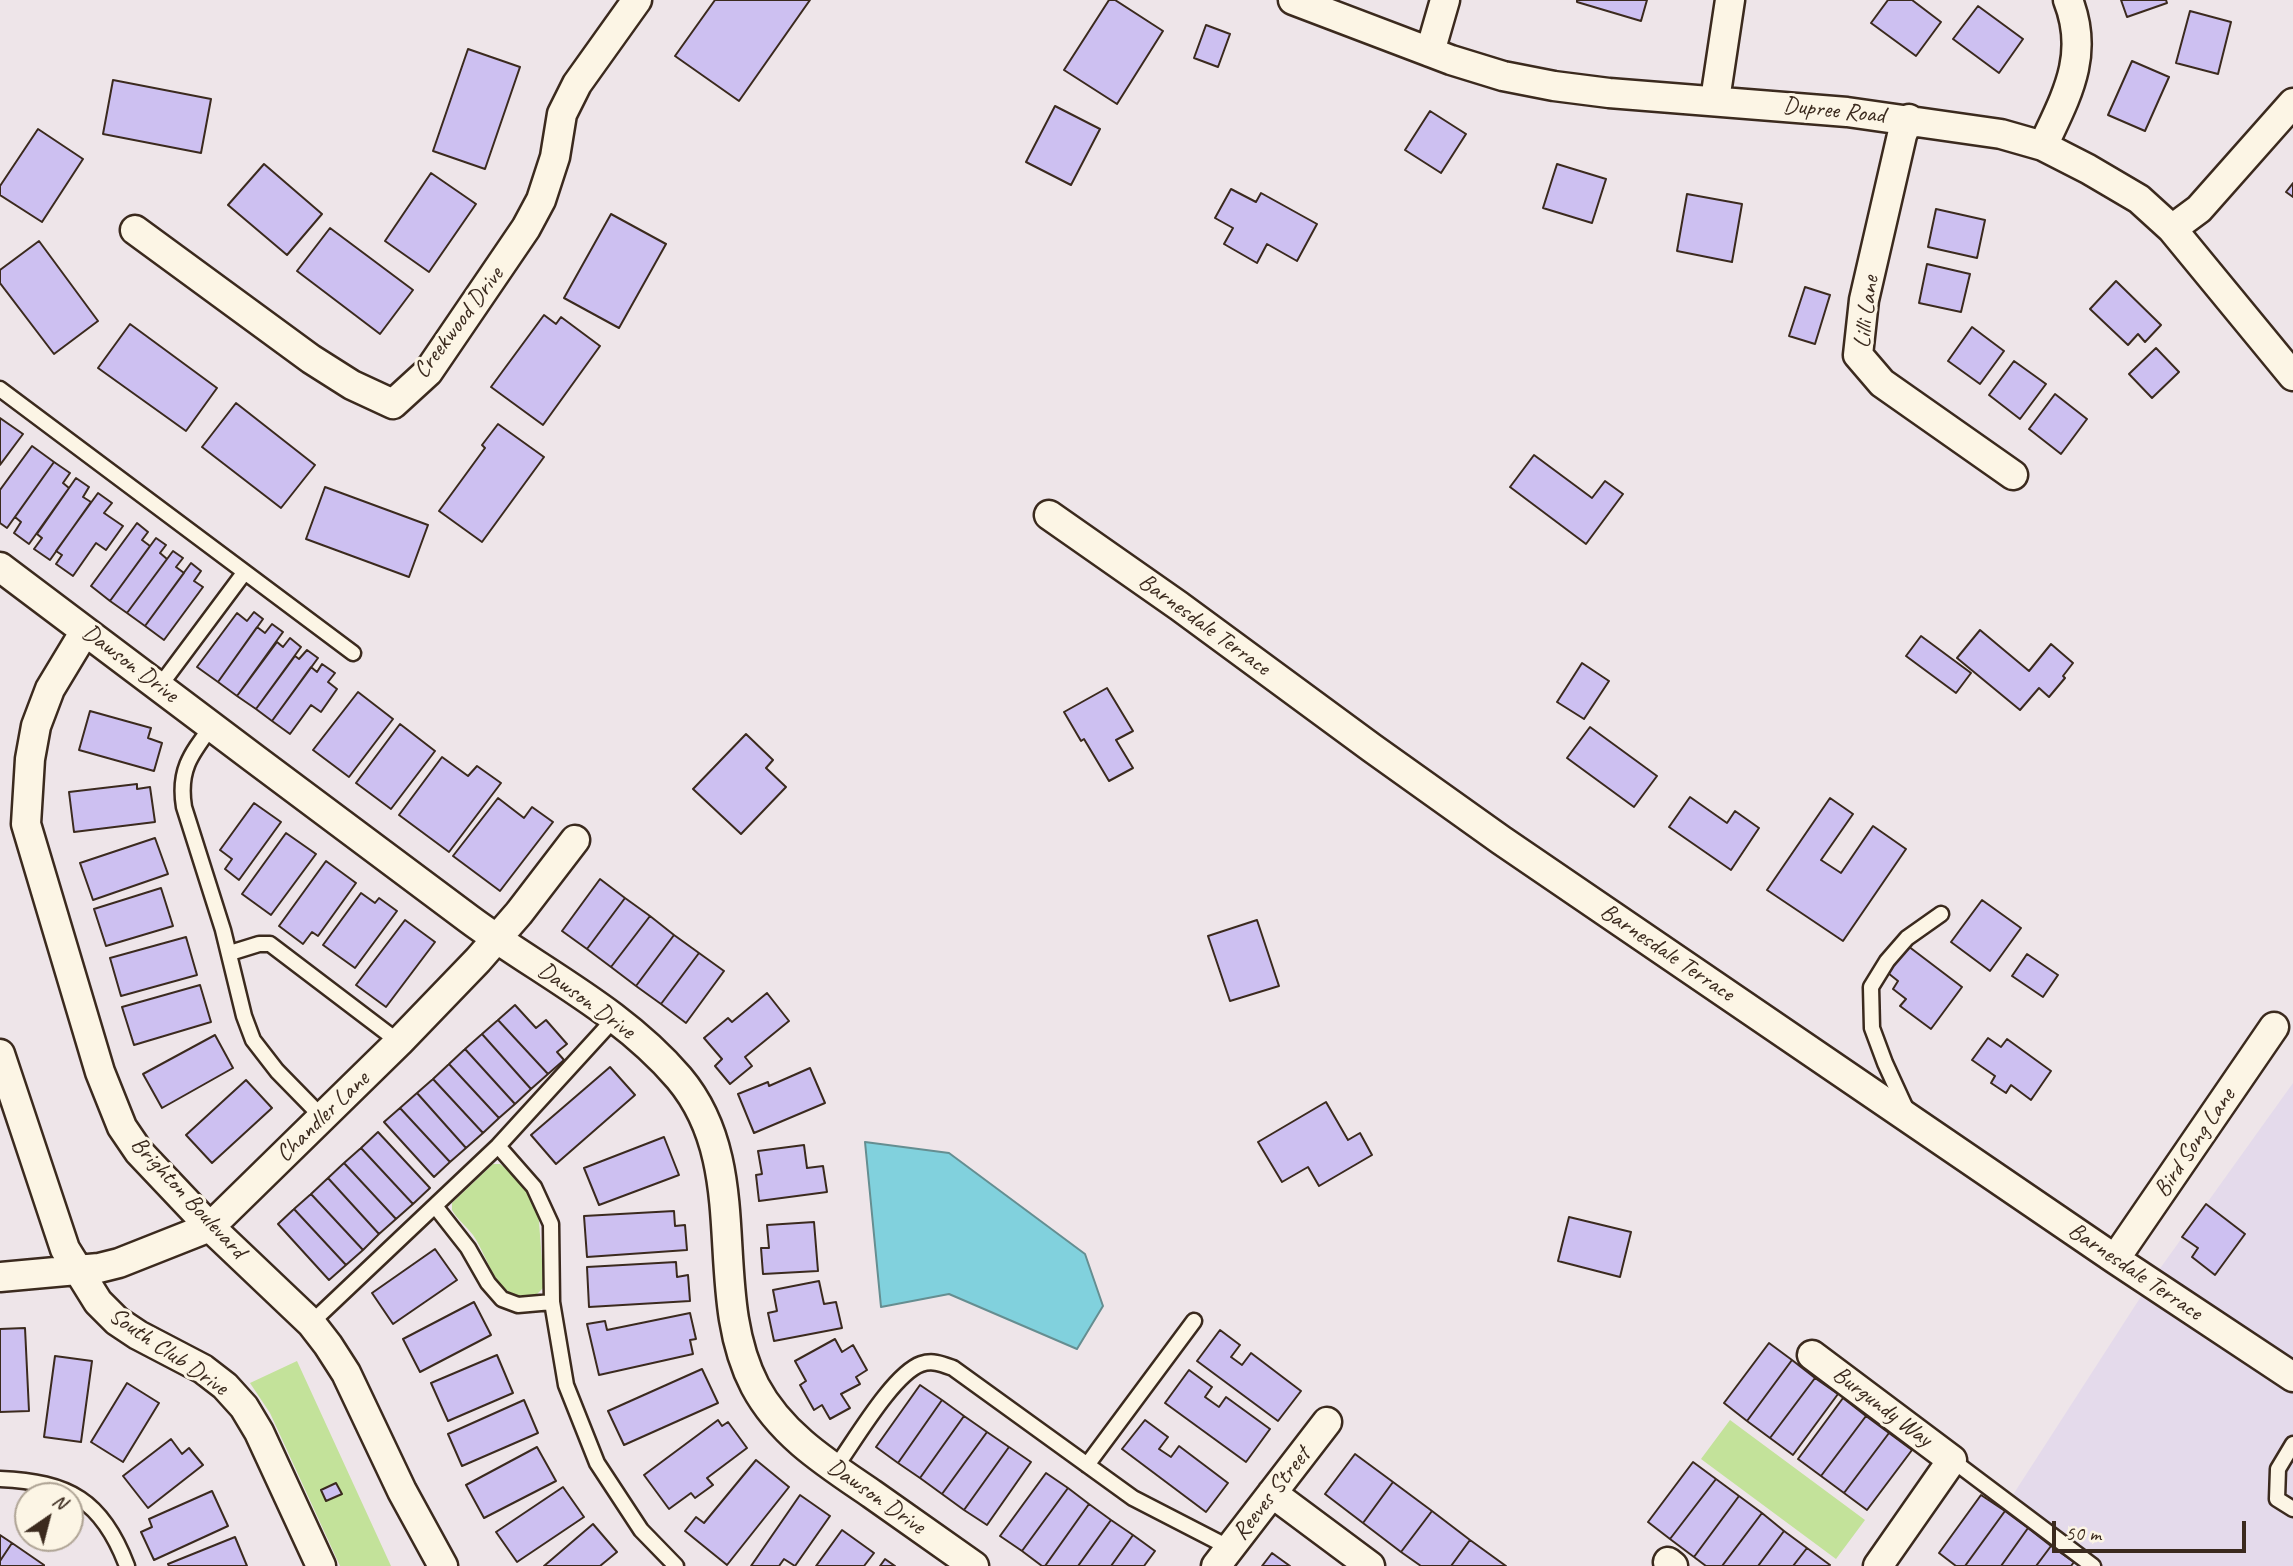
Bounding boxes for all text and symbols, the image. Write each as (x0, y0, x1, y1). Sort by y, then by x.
street label: Dupree Road (1782, 91, 1886, 131)
street label: Creekwood Drive (408, 262, 510, 384)
street label: Lilli Lane (1848, 274, 1886, 350)
street label: Barnesdale Terrace (1133, 568, 1275, 682)
street label: Dawson Drive (76, 619, 184, 709)
street label: Barnesdale Terrace (1594, 898, 1740, 1008)
street label: Dawson Drive (532, 956, 640, 1046)
street label: Chandler Lane (270, 1065, 376, 1169)
street label: Bird Song Lane (2148, 1083, 2242, 1203)
street label: Brighton Boulevard (124, 1131, 252, 1265)
street label: Barnesdale Terrace (2062, 1217, 2208, 1327)
street label: South Club Drive (103, 1302, 233, 1402)
street label: Burgundy Way (1827, 1360, 1937, 1454)
street label: Reeves Street (1227, 1442, 1317, 1546)
street label: Dawson Drive (822, 1453, 930, 1541)
north arrow (14, 1482, 84, 1552)
text: N (48, 1488, 72, 1515)
scale bar (2055, 1506, 2249, 1550)
text: 50 m (2065, 1520, 2101, 1546)

